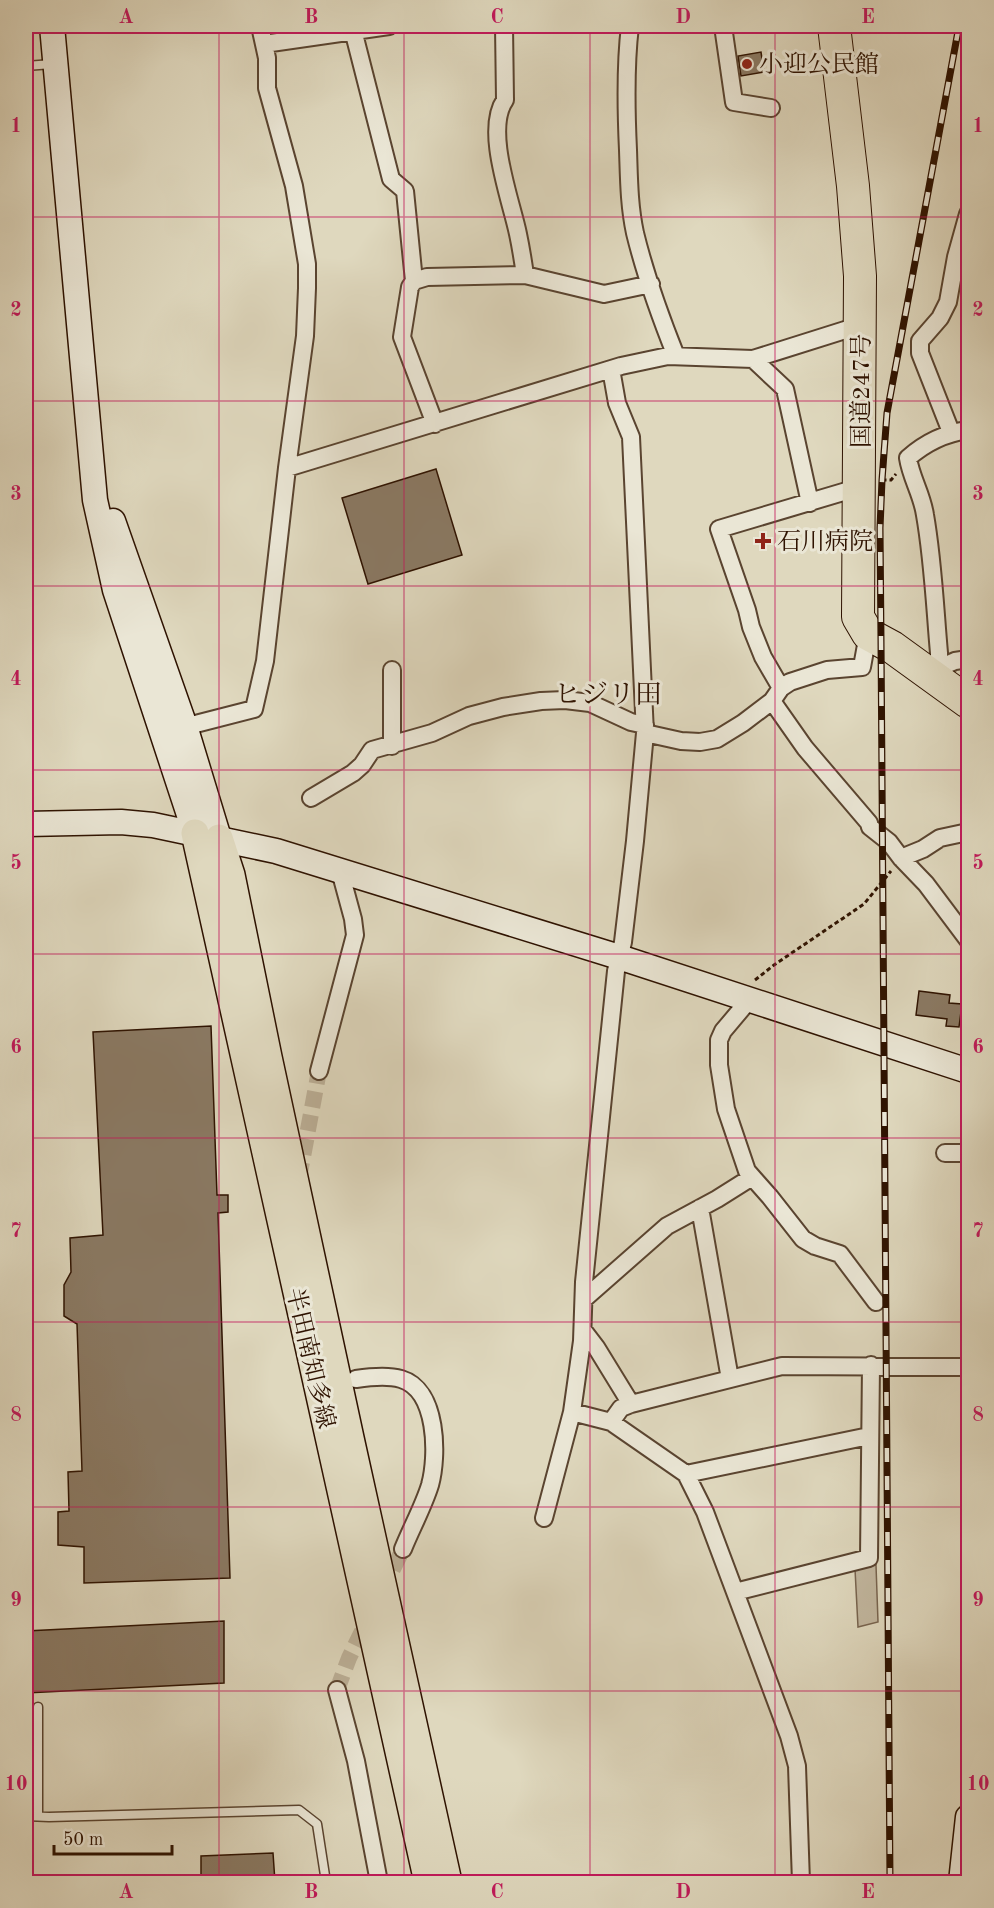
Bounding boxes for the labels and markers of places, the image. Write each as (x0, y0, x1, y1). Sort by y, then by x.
place label: 小迎公民館 (759, 51, 879, 78)
marker: 小迎公民館 (740, 57, 754, 71)
place label: 石川病院 (777, 528, 873, 555)
marker: 石川病院 (754, 532, 772, 550)

